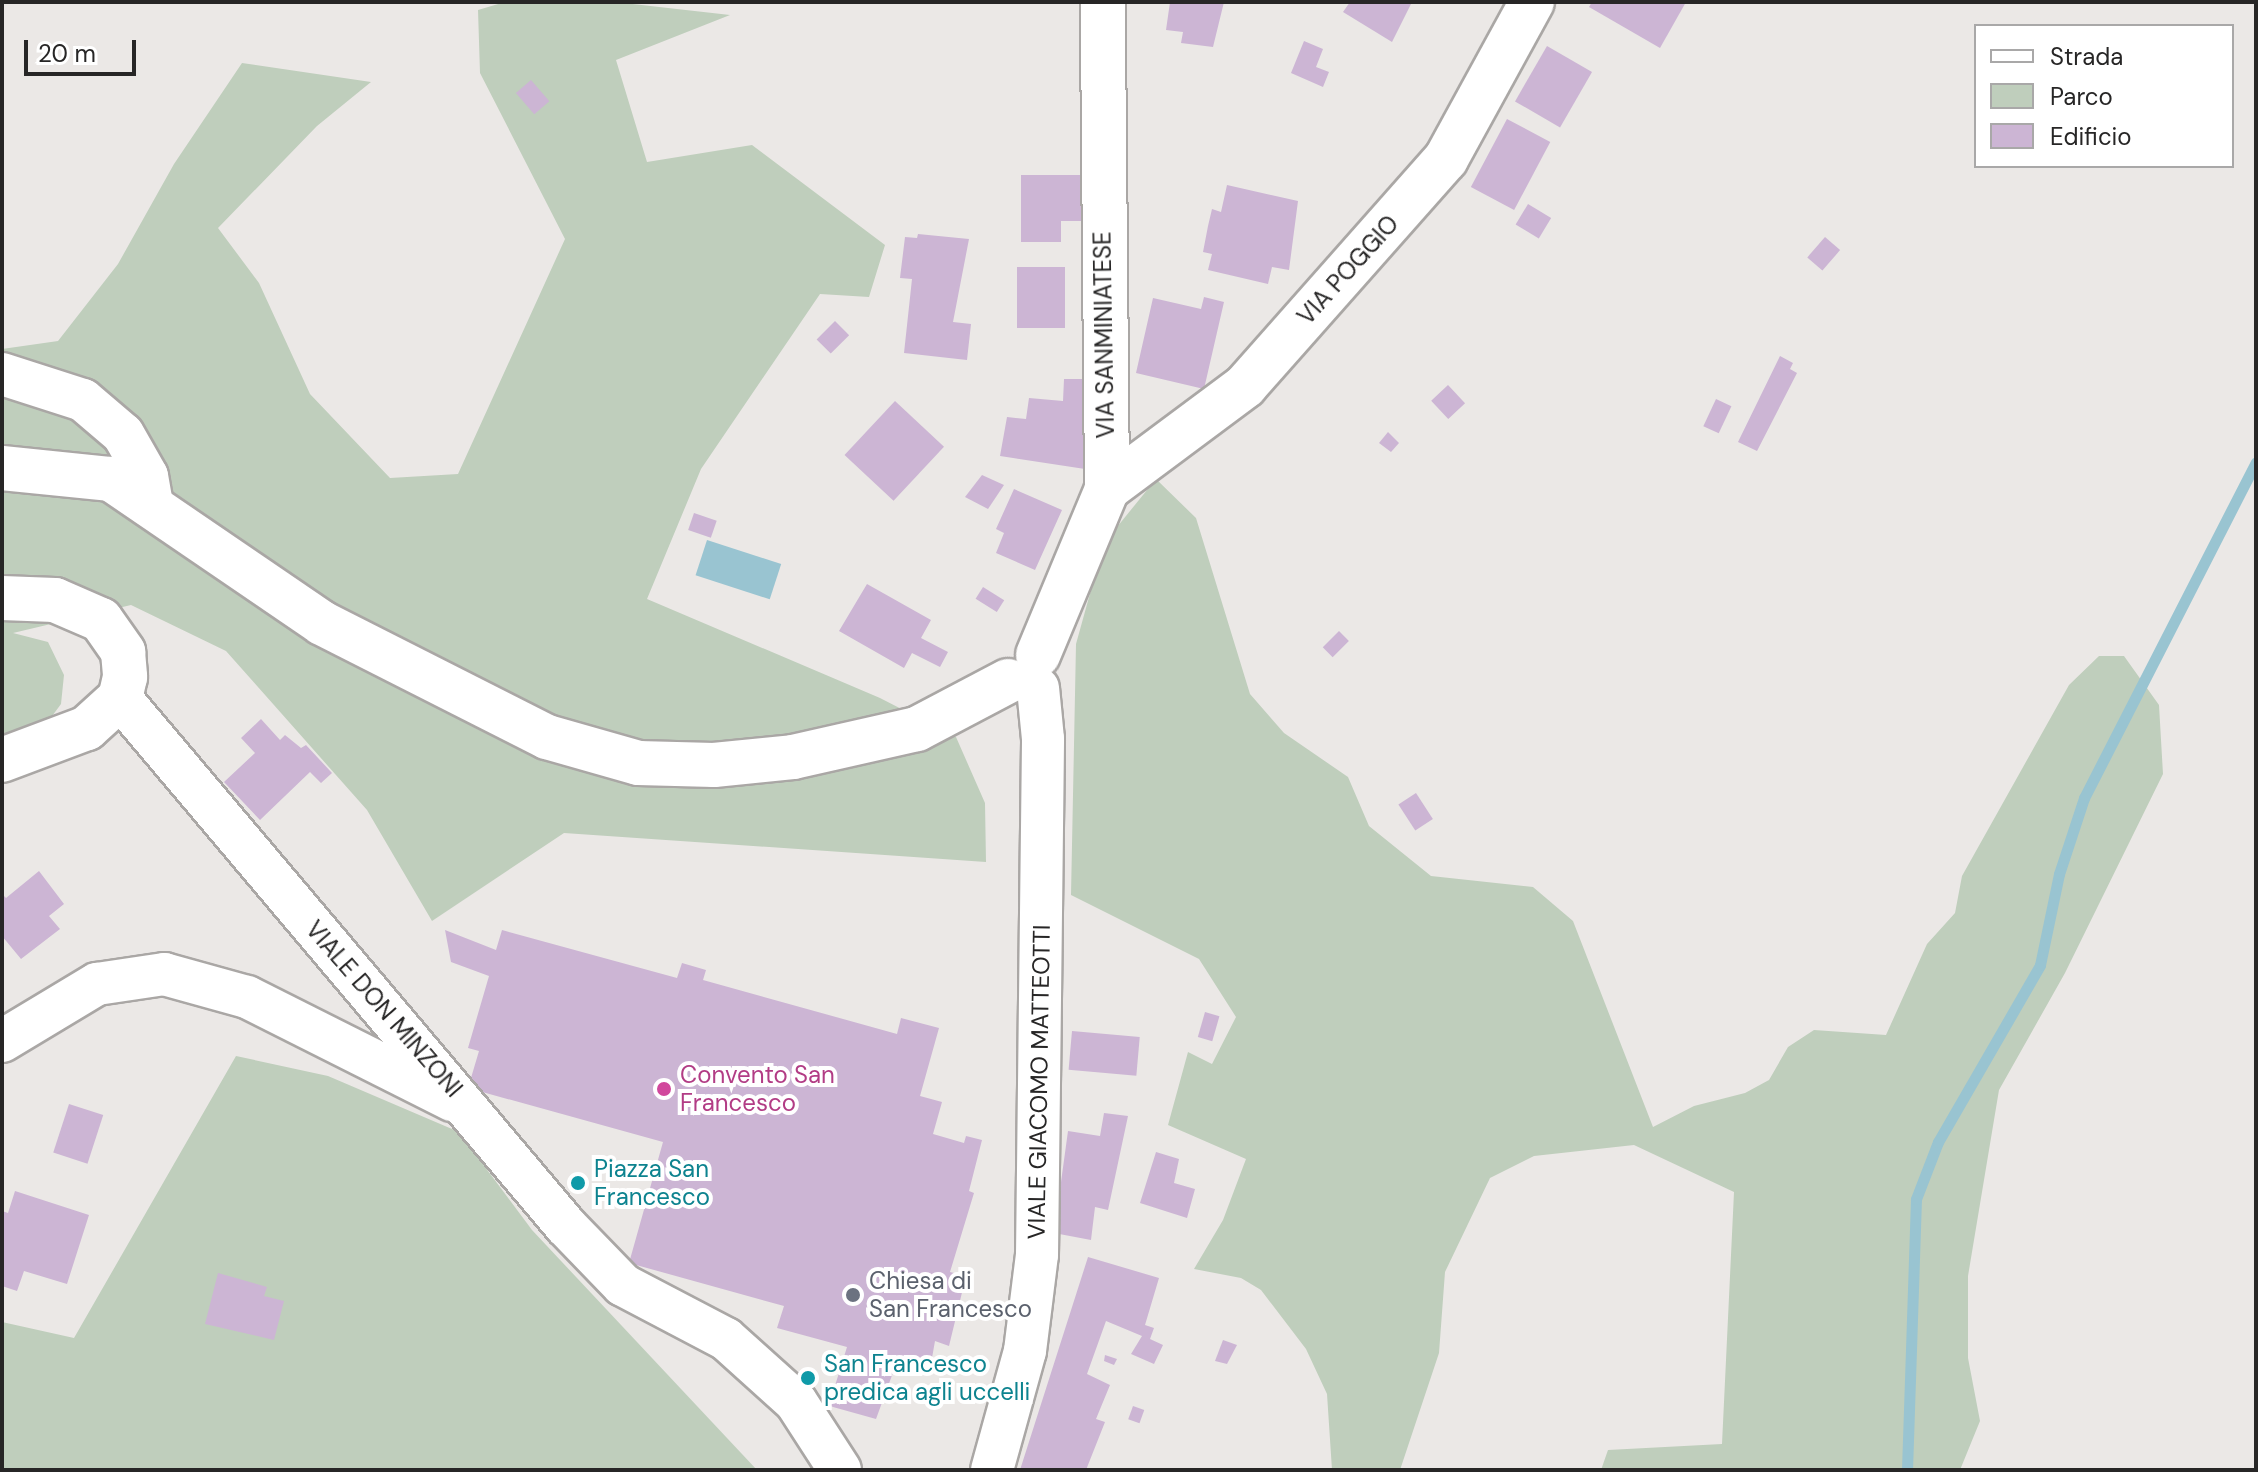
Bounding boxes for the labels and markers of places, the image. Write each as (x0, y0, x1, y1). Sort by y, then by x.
place label: Convento San Francesco (680, 1061, 835, 1117)
marker: Convento San Francesco (655, 1080, 673, 1098)
place label: Piazza San Francesco (594, 1155, 710, 1211)
marker: Piazza San Francesco (569, 1174, 587, 1192)
place label: Chiesa di San Francesco (869, 1267, 1032, 1323)
marker: Chiesa di San Francesco (844, 1286, 862, 1304)
place label: San Francesco predica agli uccelli (824, 1350, 1030, 1406)
marker: San Francesco predica agli uccelli (799, 1369, 817, 1387)

